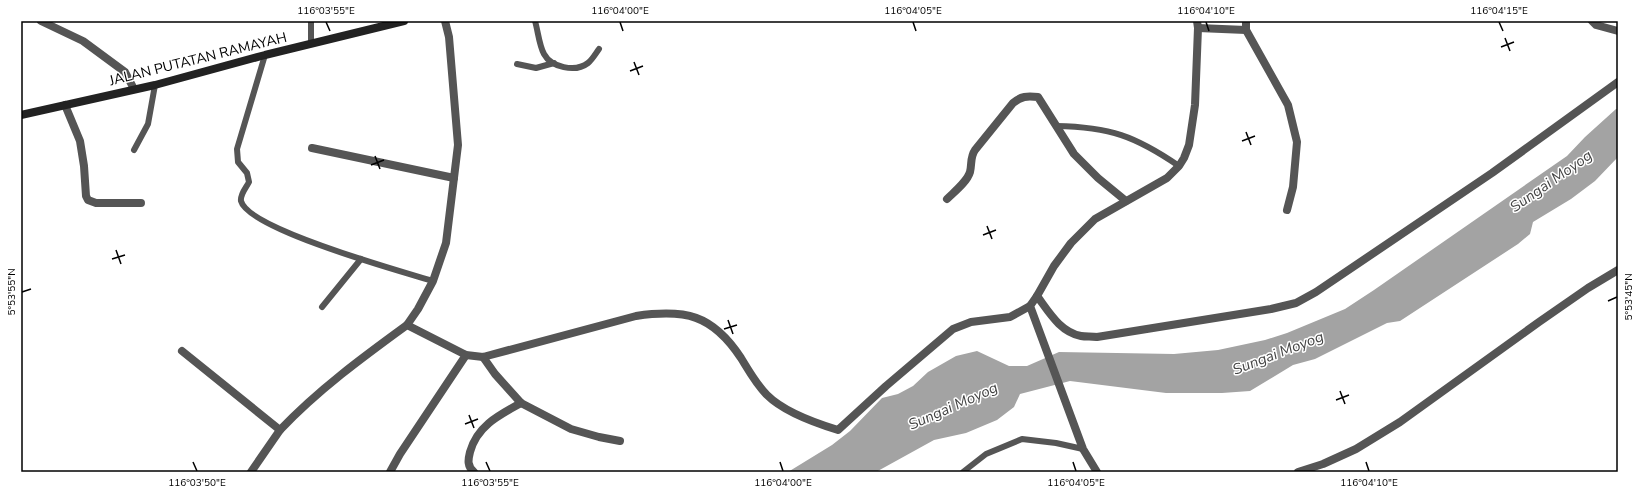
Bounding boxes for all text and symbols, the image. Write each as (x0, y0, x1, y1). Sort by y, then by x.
text: 116°03'55"E (297, 4, 355, 18)
text: 116°04'00"E (591, 4, 649, 18)
text: 116°04'05"E (884, 4, 942, 18)
text: 116°04'10"E (1177, 4, 1235, 18)
text: 116°04'15"E (1470, 4, 1528, 18)
street label: JALAN PUTATAN RAMAYAH (106, 28, 289, 91)
water label: Sungai Moyog (1506, 145, 1596, 217)
text: 5°53'55"N (5, 268, 19, 316)
text: 5°53'45"N (1622, 273, 1636, 321)
water label: Sungai Moyog (1230, 326, 1327, 380)
water label: Sungai Moyog (905, 377, 1001, 435)
text: 116°03'50"E (168, 476, 226, 490)
text: 116°03'55"E (461, 476, 519, 490)
text: 116°04'00"E (754, 476, 812, 490)
text: 116°04'05"E (1047, 476, 1105, 490)
text: 116°04'10"E (1340, 476, 1398, 490)

